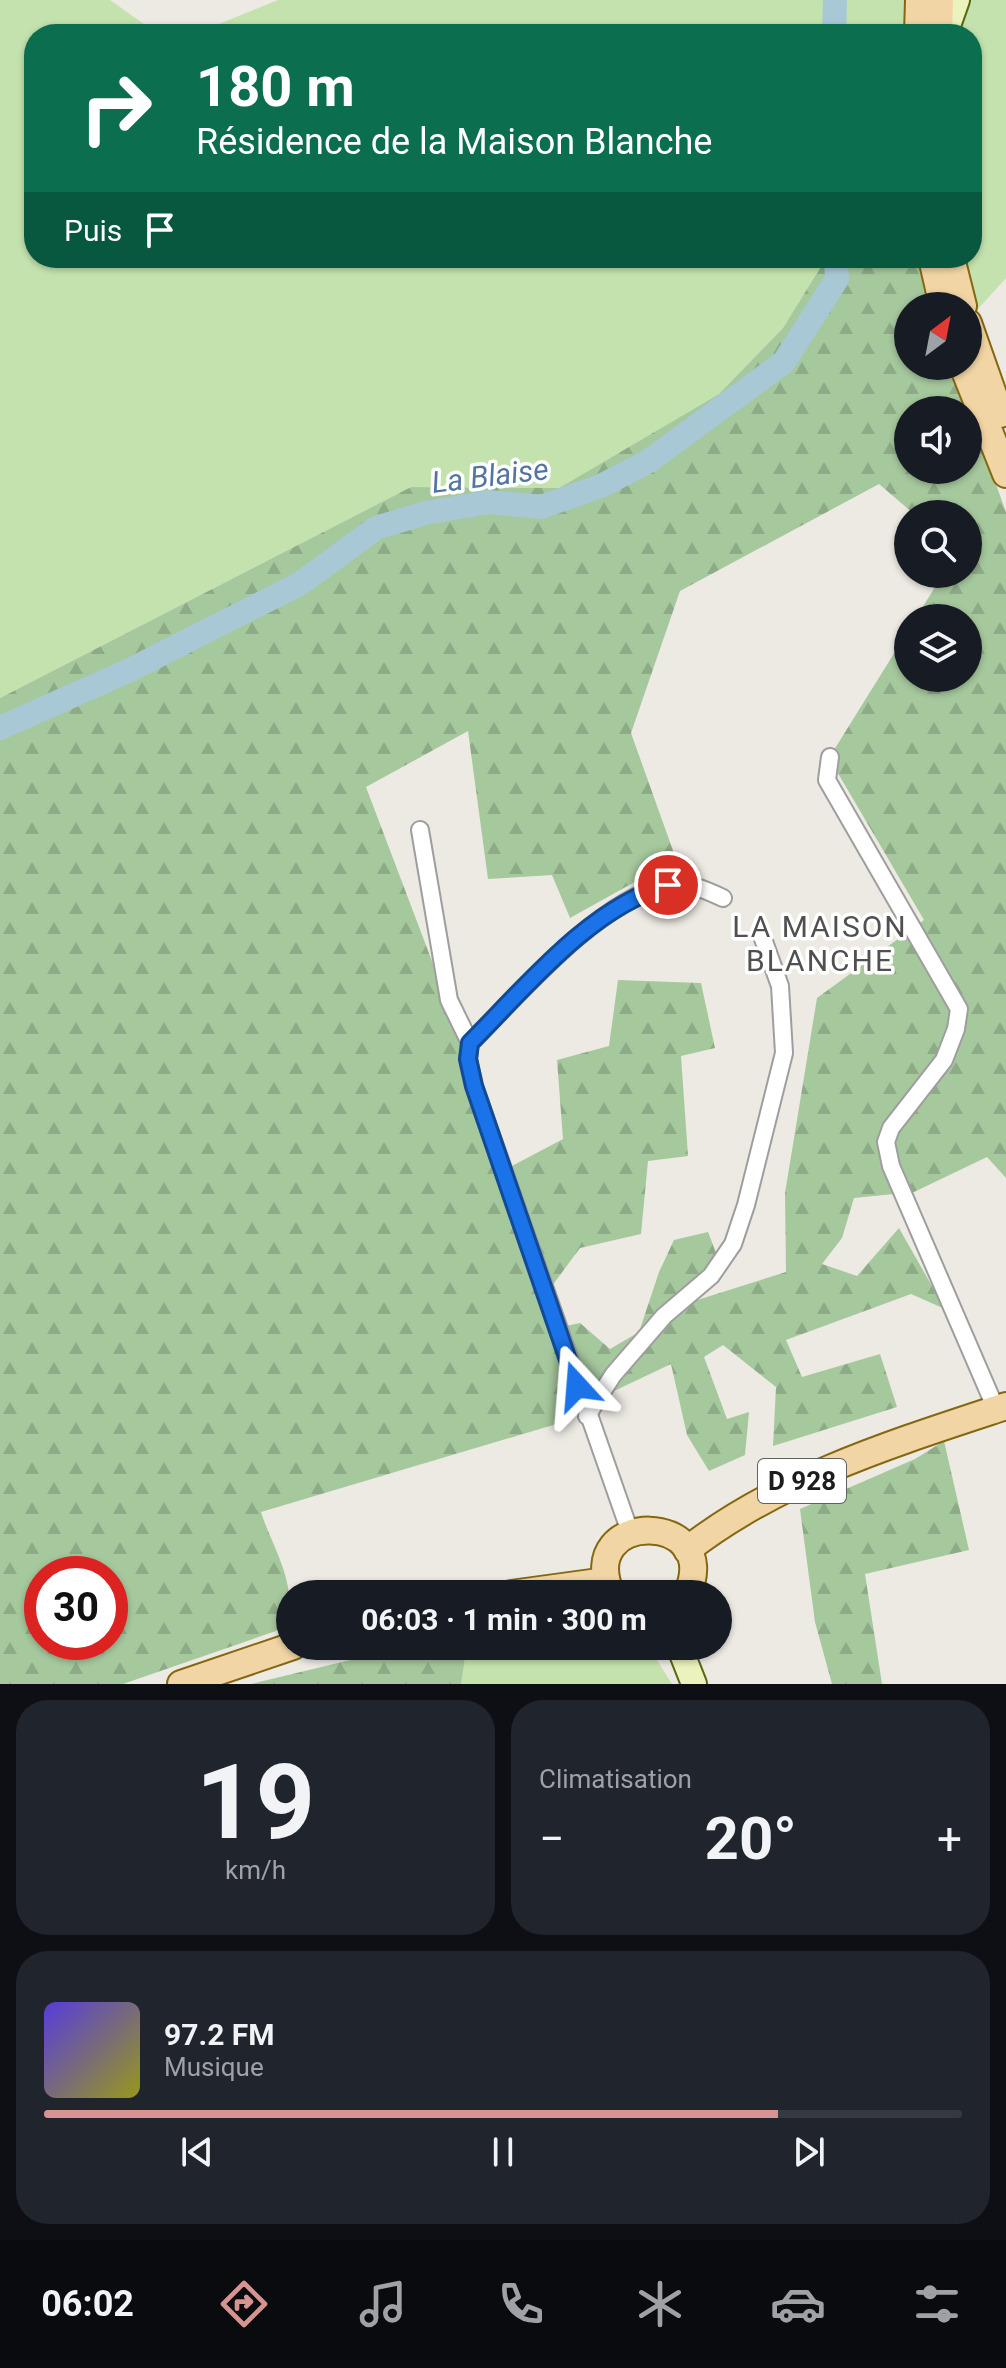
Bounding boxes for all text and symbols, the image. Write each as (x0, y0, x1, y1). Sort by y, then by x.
text: 180 m (196, 54, 355, 120)
icon: right (64, 56, 168, 160)
text: Résidence de la Maison Blanche (196, 121, 712, 163)
icon: arrive (138, 208, 182, 252)
text: Puis (64, 213, 122, 248)
north arrow (894, 292, 982, 380)
map controls (894, 292, 982, 692)
button: sound (894, 396, 982, 484)
water label: La Blaise (430, 451, 550, 500)
button: search (894, 500, 982, 588)
button: layers (894, 604, 982, 692)
pin (634, 851, 702, 919)
icon: arrive (646, 863, 690, 907)
district label: LA MAISON BLANCHE (732, 909, 908, 978)
position arrow (535, 1344, 619, 1428)
road number: D 928 (758, 1459, 846, 1503)
speed limit sign: 30 (24, 1556, 128, 1660)
text: 06:03 · 1 min · 300 m (361, 1602, 647, 1637)
text: 19 (196, 1742, 315, 1863)
text: Climatisation (539, 1764, 692, 1794)
text: 20° (704, 1803, 797, 1874)
text: − (539, 1813, 564, 1865)
text: + (937, 1813, 962, 1865)
text: km/h (225, 1855, 286, 1885)
text: 97.2 FM (164, 2017, 275, 2052)
text: Musique (164, 2052, 264, 2082)
icon: previous (175, 2130, 219, 2174)
icon: pause (481, 2130, 525, 2174)
icon: next (787, 2130, 831, 2174)
icon: directions (216, 2276, 272, 2332)
icon: music (355, 2276, 411, 2332)
icon: phone (493, 2276, 549, 2332)
icon: climate (632, 2276, 688, 2332)
icon: car (770, 2276, 826, 2332)
icon: filters (909, 2276, 965, 2332)
text: 06:02 (41, 2283, 134, 2325)

